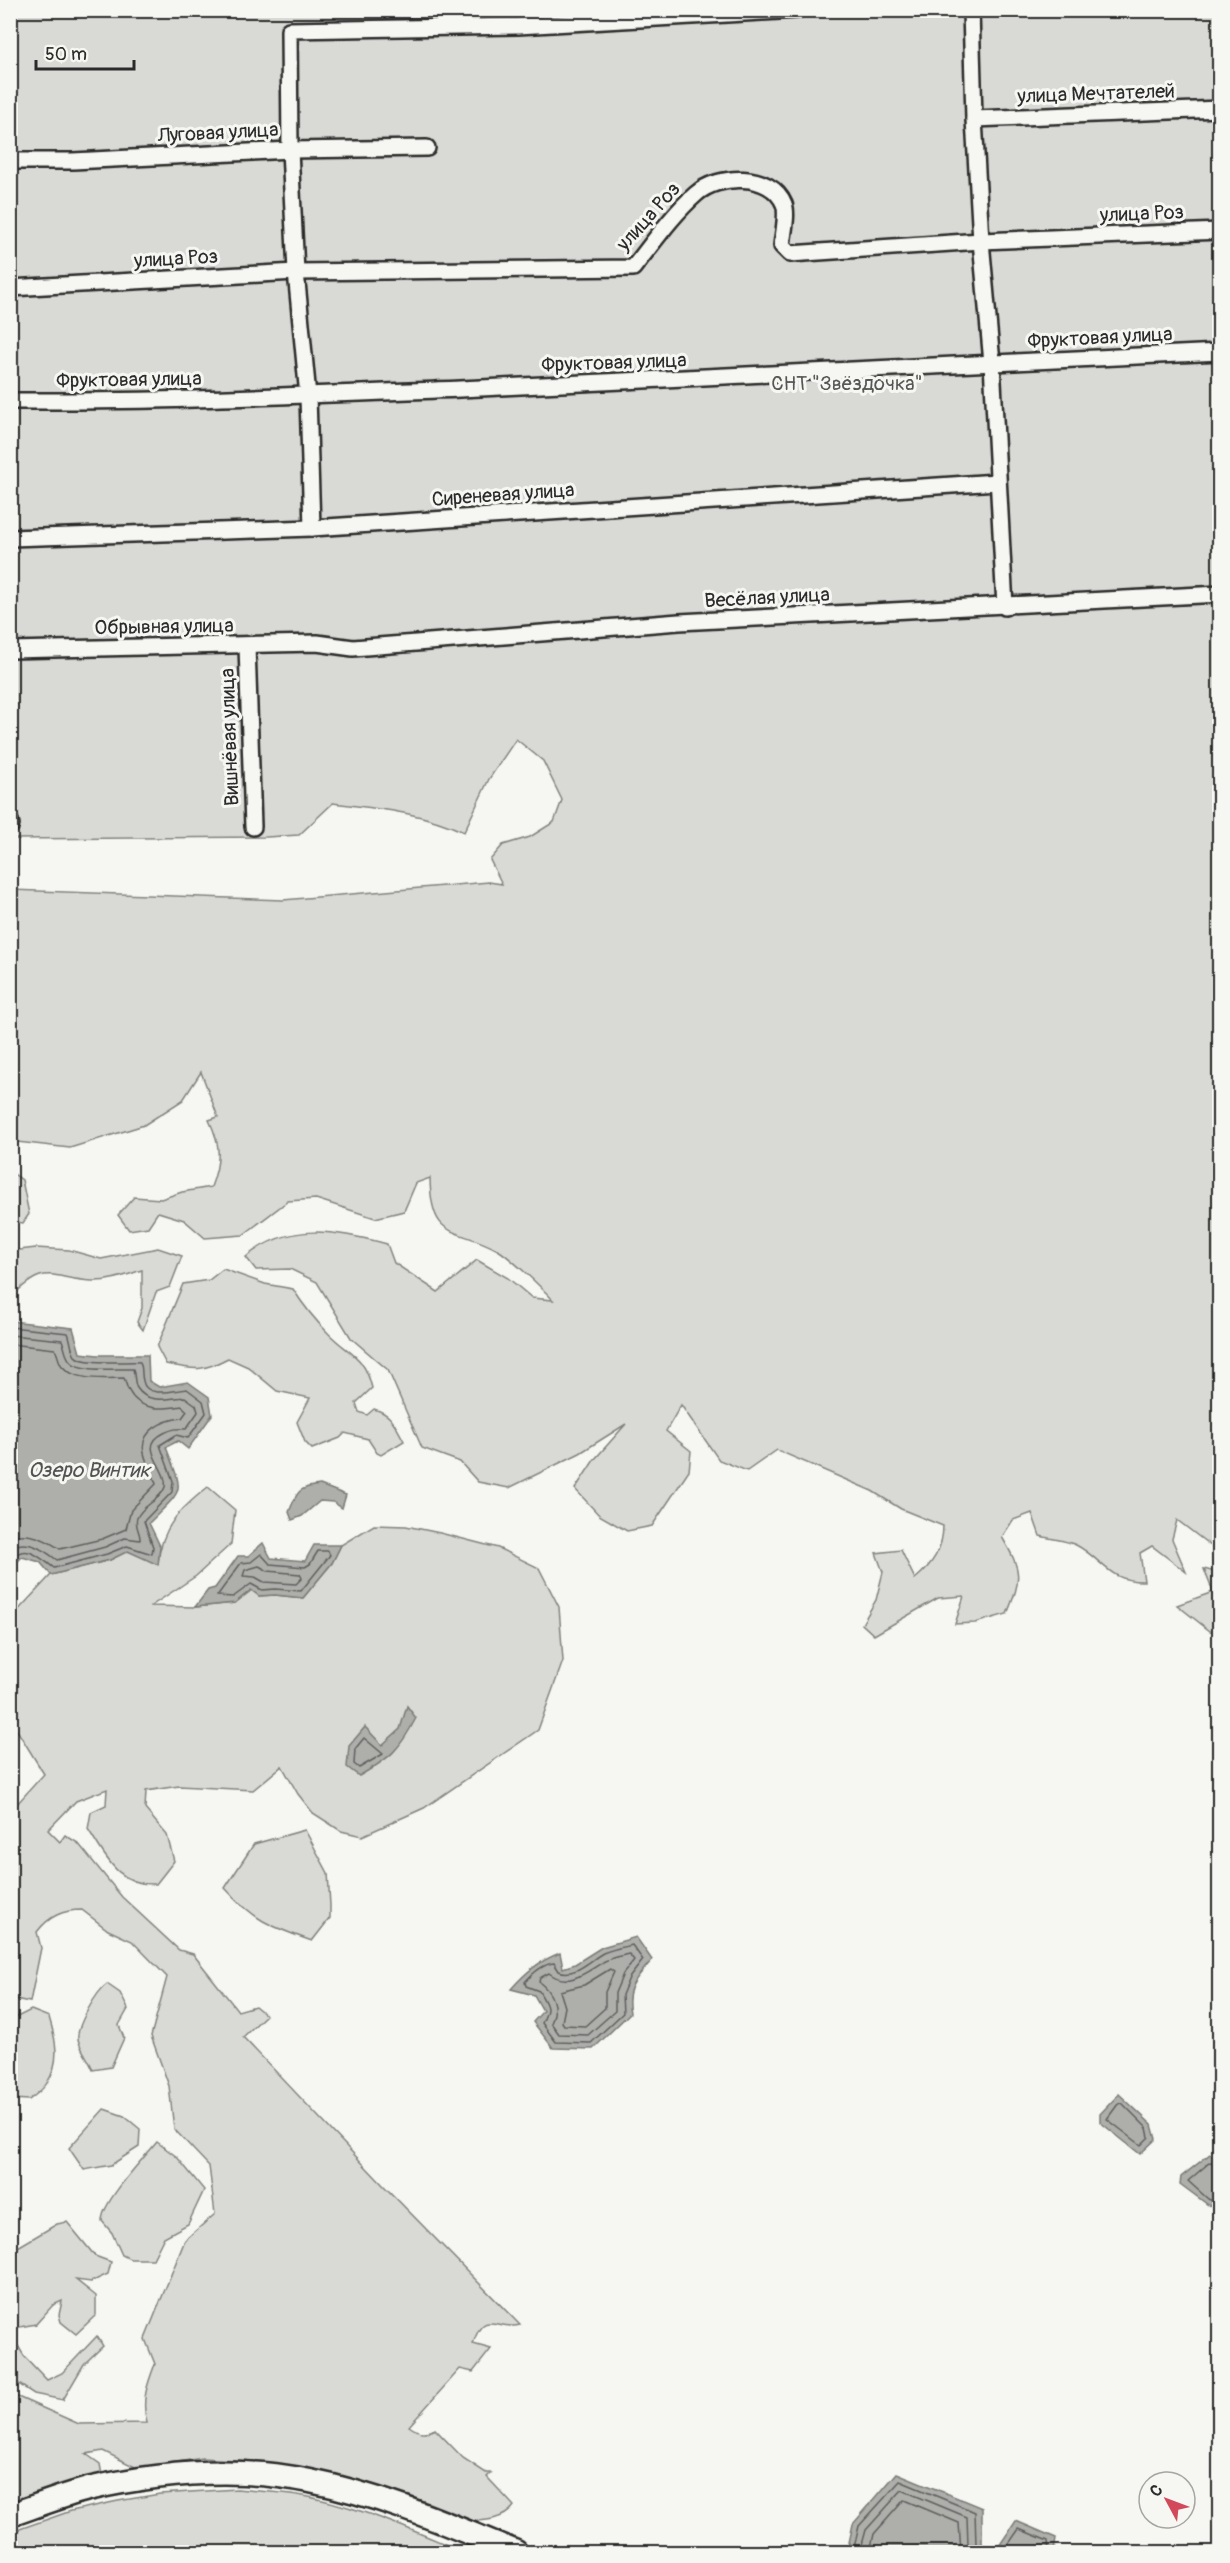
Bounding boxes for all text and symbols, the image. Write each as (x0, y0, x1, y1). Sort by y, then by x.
scale bar (36, 33, 134, 71)
text: 50 m (45, 43, 87, 66)
street label: улица Мечтателей (1016, 78, 1175, 109)
street label: Луговая улица (156, 117, 279, 148)
street label: улица Роз (610, 177, 686, 257)
street label: улица Роз (1098, 200, 1185, 228)
street label: улица Роз (132, 244, 219, 273)
street label: Фруктовая улица (1027, 321, 1173, 354)
street label: Фруктовая улица (541, 347, 687, 378)
street label: Фруктовая улица (56, 366, 202, 393)
park label: СНТ "Звёздочка" (771, 371, 923, 396)
street label: Сиреневая улица (431, 477, 575, 512)
street label: Весёлая улица (704, 582, 830, 613)
street label: Обрывная улица (94, 613, 234, 640)
street label: Вишнёвая улица (215, 668, 244, 806)
water label: Озеро Винтик (28, 1457, 152, 1484)
north arrow (1137, 2470, 1197, 2530)
text: С (1146, 2480, 1167, 2501)

